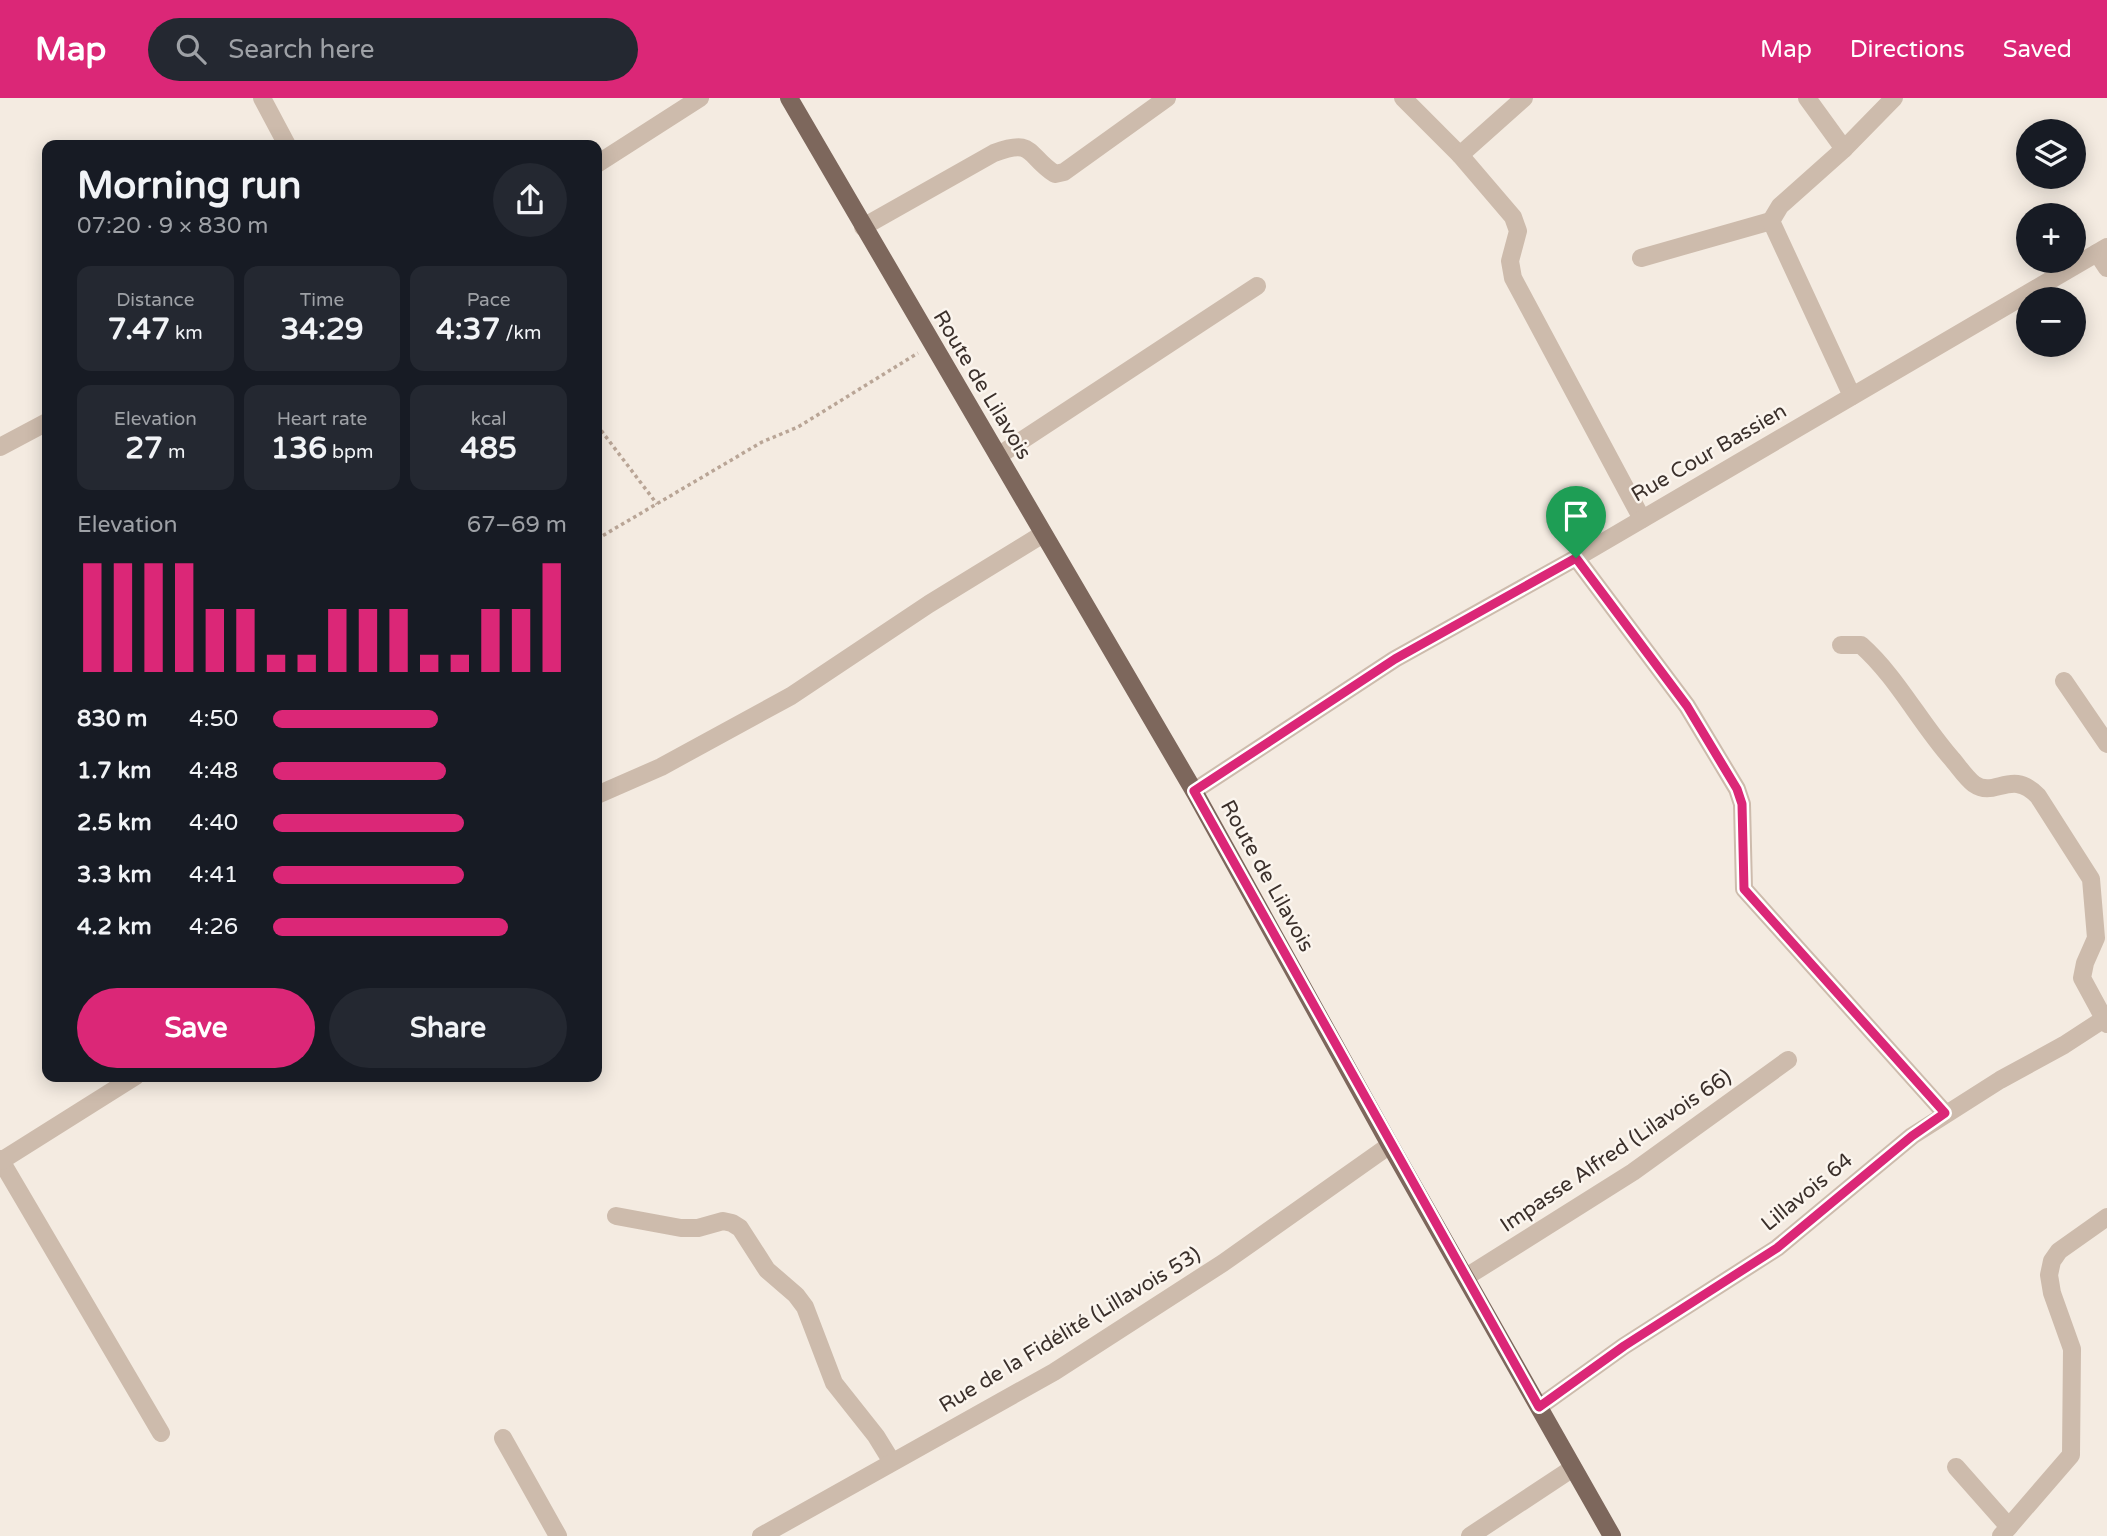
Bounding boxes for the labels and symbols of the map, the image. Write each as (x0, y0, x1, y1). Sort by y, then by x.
street label: Route de Lilavois (928, 306, 1036, 464)
street label: Rue Cour Bassien (1627, 398, 1791, 508)
pin (1546, 486, 1606, 558)
street label: Route de Lilavois (1215, 796, 1319, 956)
street label: Impasse Alfred (Lilavois 66) (1496, 1064, 1736, 1238)
street label: Lillavois 64 (1756, 1148, 1858, 1236)
street label: Rue de la Fidélité (Lillavois 53) (935, 1242, 1205, 1418)

